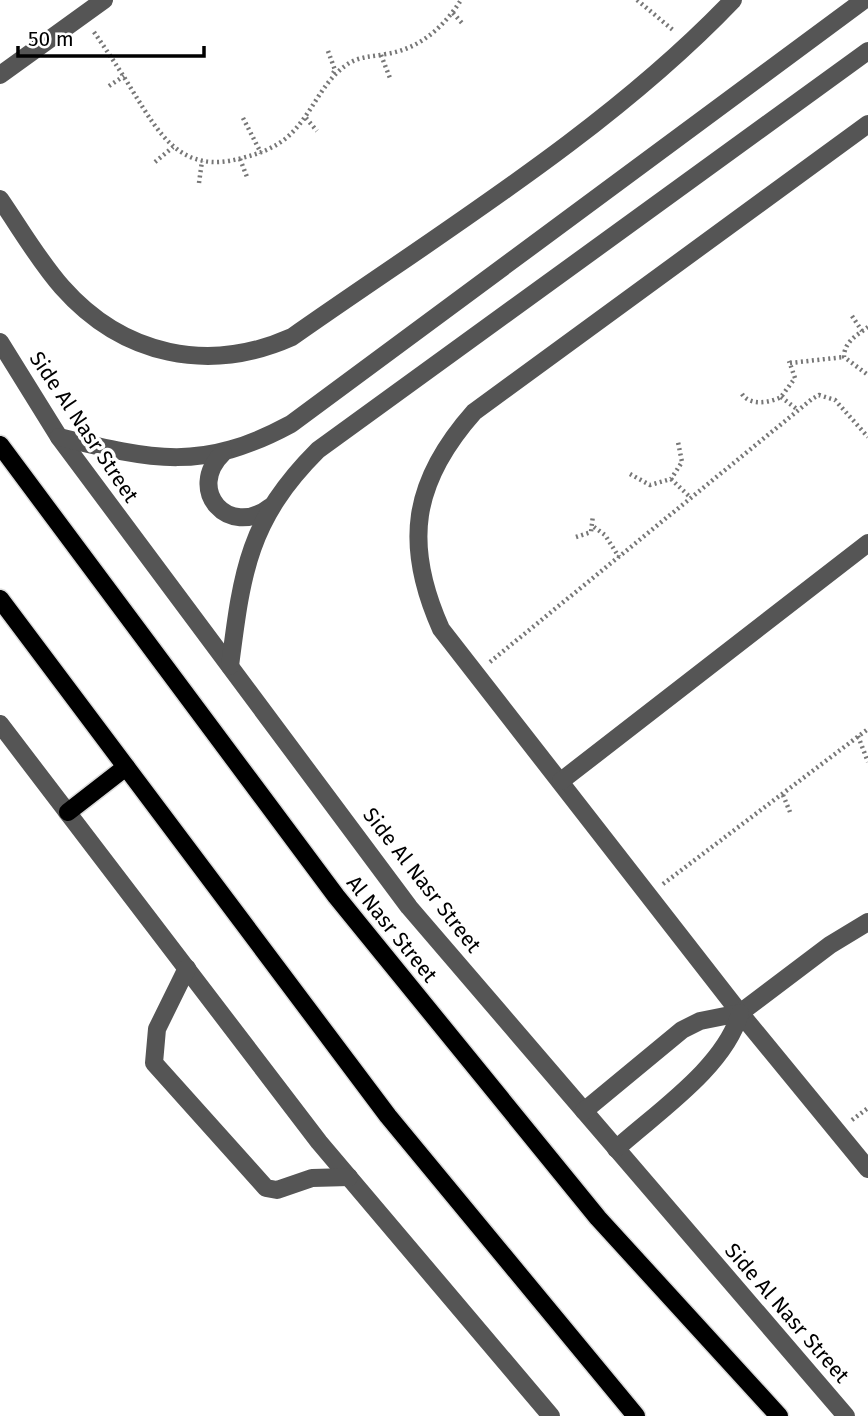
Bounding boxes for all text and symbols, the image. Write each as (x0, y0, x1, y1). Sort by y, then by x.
scale bar (18, 14, 203, 58)
text: 50 m (28, 26, 74, 52)
street label: Side Al Nasr Street (24, 346, 144, 508)
street label: Side Al Nasr Street (358, 803, 486, 957)
street label: Al Nasr Street (341, 871, 443, 987)
street label: Side Al Nasr Street (719, 1238, 855, 1389)

